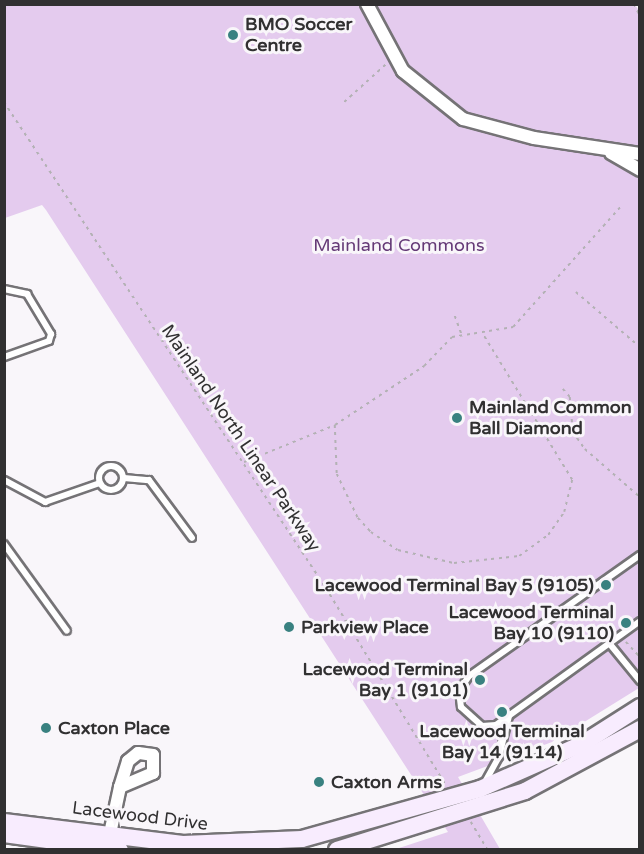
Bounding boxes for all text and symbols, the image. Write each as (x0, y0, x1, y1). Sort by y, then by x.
place label: BMO Soccer Centre (245, 14, 352, 57)
marker: BMO Soccer Centre (226, 28, 240, 42)
park label: Mainland Commons (313, 234, 485, 256)
street label: Mainland North Linear Parkway (157, 320, 325, 556)
place label: Mainland Common Ball Diamond (469, 397, 632, 440)
marker: Mainland Common Ball Diamond (450, 411, 464, 425)
place label: Lacewood Terminal Bay 5 (9105) (314, 574, 594, 596)
marker: Lacewood Terminal Bay 5 (9105) (599, 578, 613, 592)
place label: Lacewood Terminal Bay 10 (9110) (448, 602, 614, 644)
place label: Parkview Place (301, 616, 429, 638)
marker: Lacewood Terminal Bay 10 (9110) (619, 616, 633, 630)
marker: Parkview Place (282, 620, 296, 634)
place label: Lacewood Terminal Bay 1 (9101) (302, 659, 468, 702)
marker: Lacewood Terminal Bay 1 (9101) (473, 673, 487, 687)
marker: Lacewood Terminal Bay 14 (9114) (495, 705, 509, 719)
place label: Caxton Place (58, 717, 170, 739)
marker: Caxton Place (39, 721, 53, 735)
place label: Lacewood Terminal Bay 14 (9114) (419, 721, 585, 764)
place label: Caxton Arms (331, 771, 442, 793)
marker: Caxton Arms (312, 775, 326, 789)
street label: Lacewood Drive (71, 797, 209, 835)

